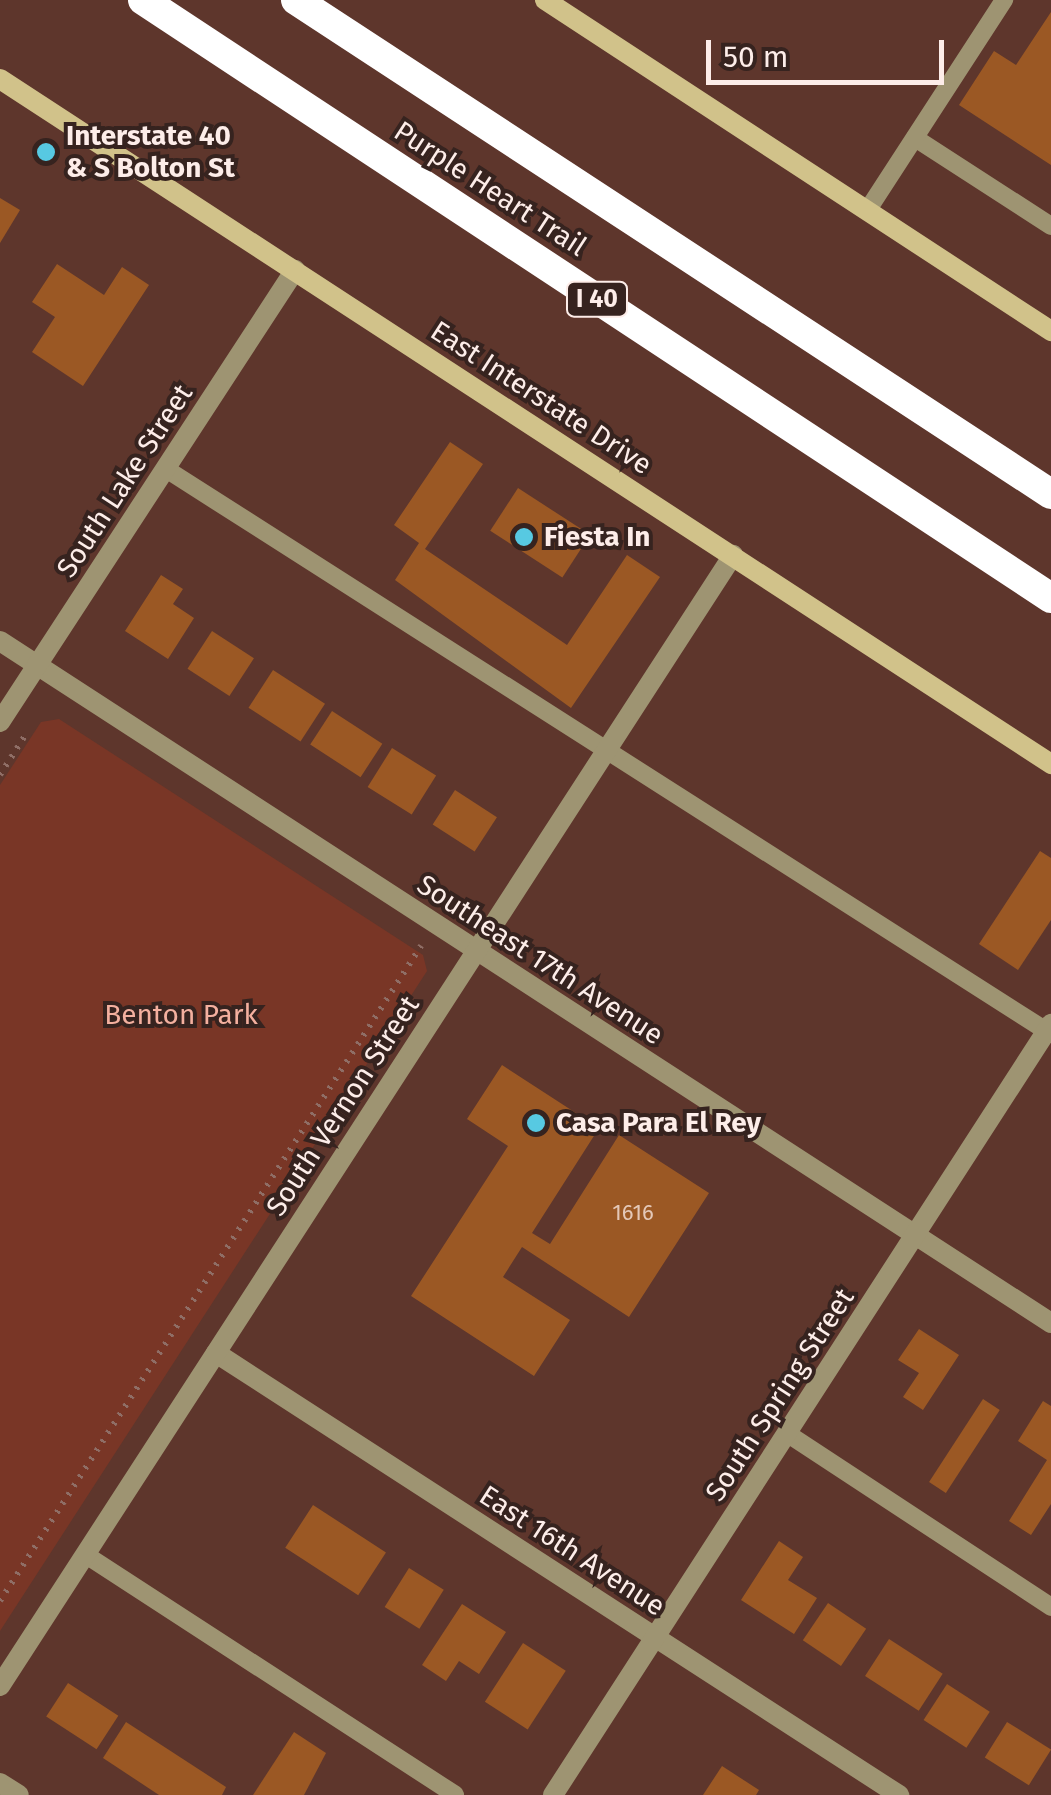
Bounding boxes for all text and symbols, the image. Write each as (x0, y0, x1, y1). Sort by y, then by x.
scale bar (711, 20, 948, 82)
text: 50 m (723, 39, 788, 75)
street label: Purple Heart Trail (388, 114, 592, 264)
place label: Interstate 40 & S Bolton St (66, 119, 235, 185)
marker: Interstate 40 & S Bolton St (35, 141, 57, 163)
road number: I 40 (564, 279, 630, 319)
street label: East Interstate Drive (424, 314, 658, 482)
street label: South Lake Street (50, 378, 200, 584)
place label: Fiesta In (544, 520, 651, 554)
marker: Fiesta In (513, 526, 535, 548)
street label: Southeast 17th Avenue (411, 868, 669, 1052)
street label: South Vernon Street (259, 990, 427, 1222)
park label: Benton Park (104, 998, 258, 1032)
place label: Casa Para El Rey (556, 1106, 761, 1140)
marker: Casa Para El Rey (525, 1112, 547, 1134)
house number: 1616 (612, 1200, 654, 1226)
street label: South Spring Street (699, 1282, 861, 1508)
street label: East 16th Avenue (473, 1479, 671, 1623)

